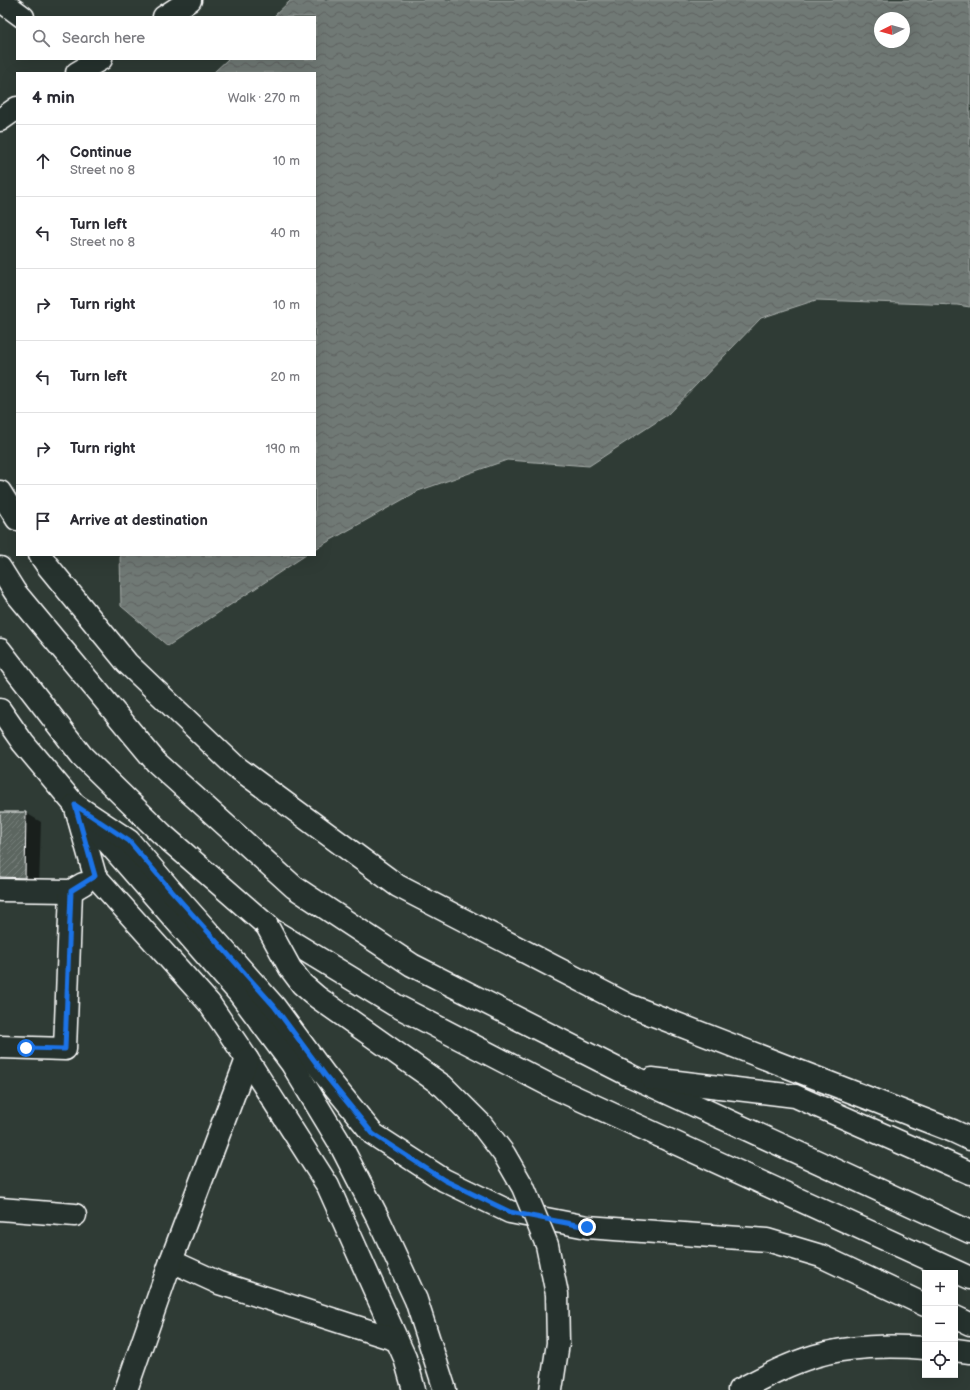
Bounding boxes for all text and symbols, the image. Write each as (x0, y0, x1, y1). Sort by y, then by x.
north arrow (874, 12, 910, 48)
search box (16, 16, 316, 60)
icon: search (30, 27, 52, 49)
text: Search here (62, 29, 145, 48)
text: 4 min (32, 88, 75, 108)
text: Walk · 270 m (228, 90, 300, 106)
text: Continue (70, 143, 132, 162)
icon: ahead (32, 150, 54, 172)
text: 10 m (273, 153, 300, 169)
text: Street no 8 (70, 162, 135, 178)
text: Turn left (70, 215, 127, 234)
icon: left (32, 222, 54, 244)
text: 40 m (270, 225, 300, 241)
text: Street no 8 (70, 234, 135, 250)
icon: right (32, 294, 54, 316)
text: Turn right (70, 295, 135, 314)
text: 10 m (273, 297, 300, 313)
icon: left (32, 366, 54, 388)
text: Turn left (70, 367, 127, 386)
text: 20 m (270, 369, 300, 385)
icon: right (32, 438, 54, 460)
text: Turn right (70, 439, 135, 458)
text: 190 m (266, 441, 300, 457)
icon: arrive (32, 510, 54, 532)
text: Arrive at destination (70, 511, 208, 530)
route start (17, 1039, 35, 1057)
route end (578, 1218, 596, 1236)
map controls (922, 1270, 958, 1378)
button: + (922, 1270, 958, 1306)
button: − (922, 1306, 958, 1342)
button: locate (922, 1342, 958, 1378)

